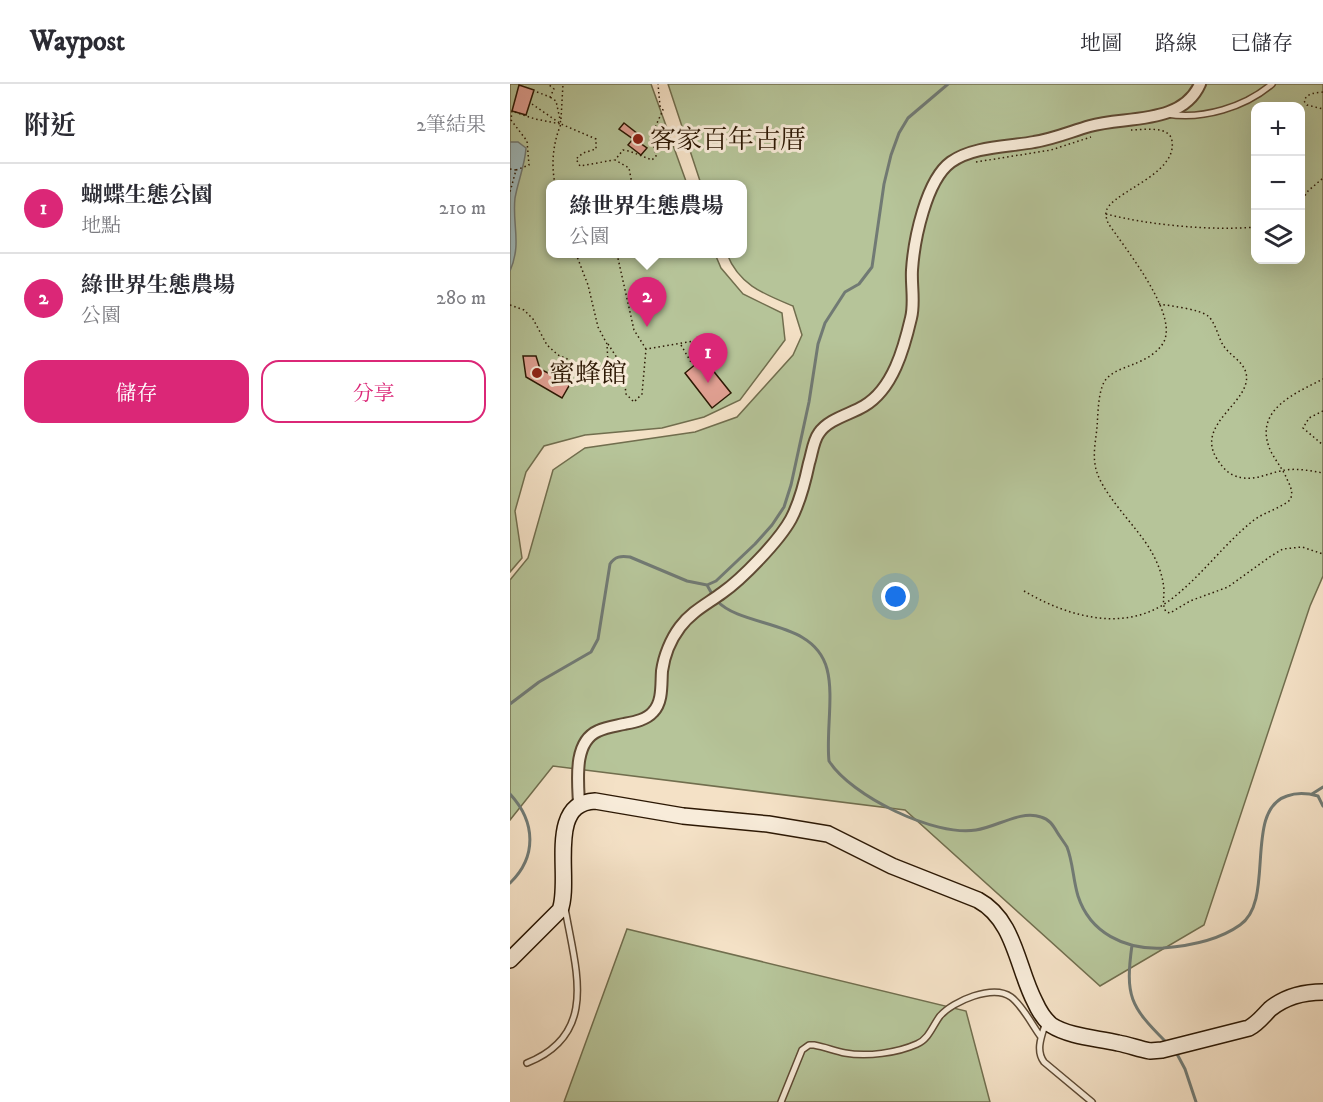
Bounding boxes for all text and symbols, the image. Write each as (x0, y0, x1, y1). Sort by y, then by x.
text: Waypost (30, 24, 125, 59)
text: 地圖 (1080, 31, 1122, 57)
text: 路線 (1155, 31, 1197, 57)
text: 已儲存 (1230, 31, 1293, 57)
map controls (1251, 102, 1305, 264)
button: + (1251, 102, 1305, 156)
text: 附近 (24, 110, 76, 143)
text: 2筆結果 (416, 113, 486, 138)
place label: 客家百年古厝 (650, 124, 806, 157)
marker: 客家百年古厝 (631, 132, 645, 146)
button: − (1251, 156, 1305, 210)
popup (546, 180, 747, 258)
text: 蝴蝶生態公園 (81, 182, 213, 209)
text: 綠世界生態農場 (569, 193, 724, 220)
text: 1 (40, 196, 47, 221)
text: 210 m (439, 196, 486, 221)
button: layers (1251, 210, 1305, 264)
text: 地點 (81, 214, 121, 239)
text: 公園 (569, 225, 609, 250)
text: 綠世界生態農場 (81, 272, 235, 299)
pin: 2 (628, 278, 666, 327)
text: 2 (39, 286, 48, 311)
text: 280 m (436, 286, 486, 311)
text: 公園 (81, 304, 121, 329)
pin: 1 (688, 334, 728, 383)
place label: 蜜蜂館 (549, 358, 627, 391)
button: 儲存 (24, 360, 249, 423)
button: 分享 (261, 360, 486, 423)
marker: 蜜蜂館 (530, 366, 544, 380)
your location (881, 582, 910, 611)

